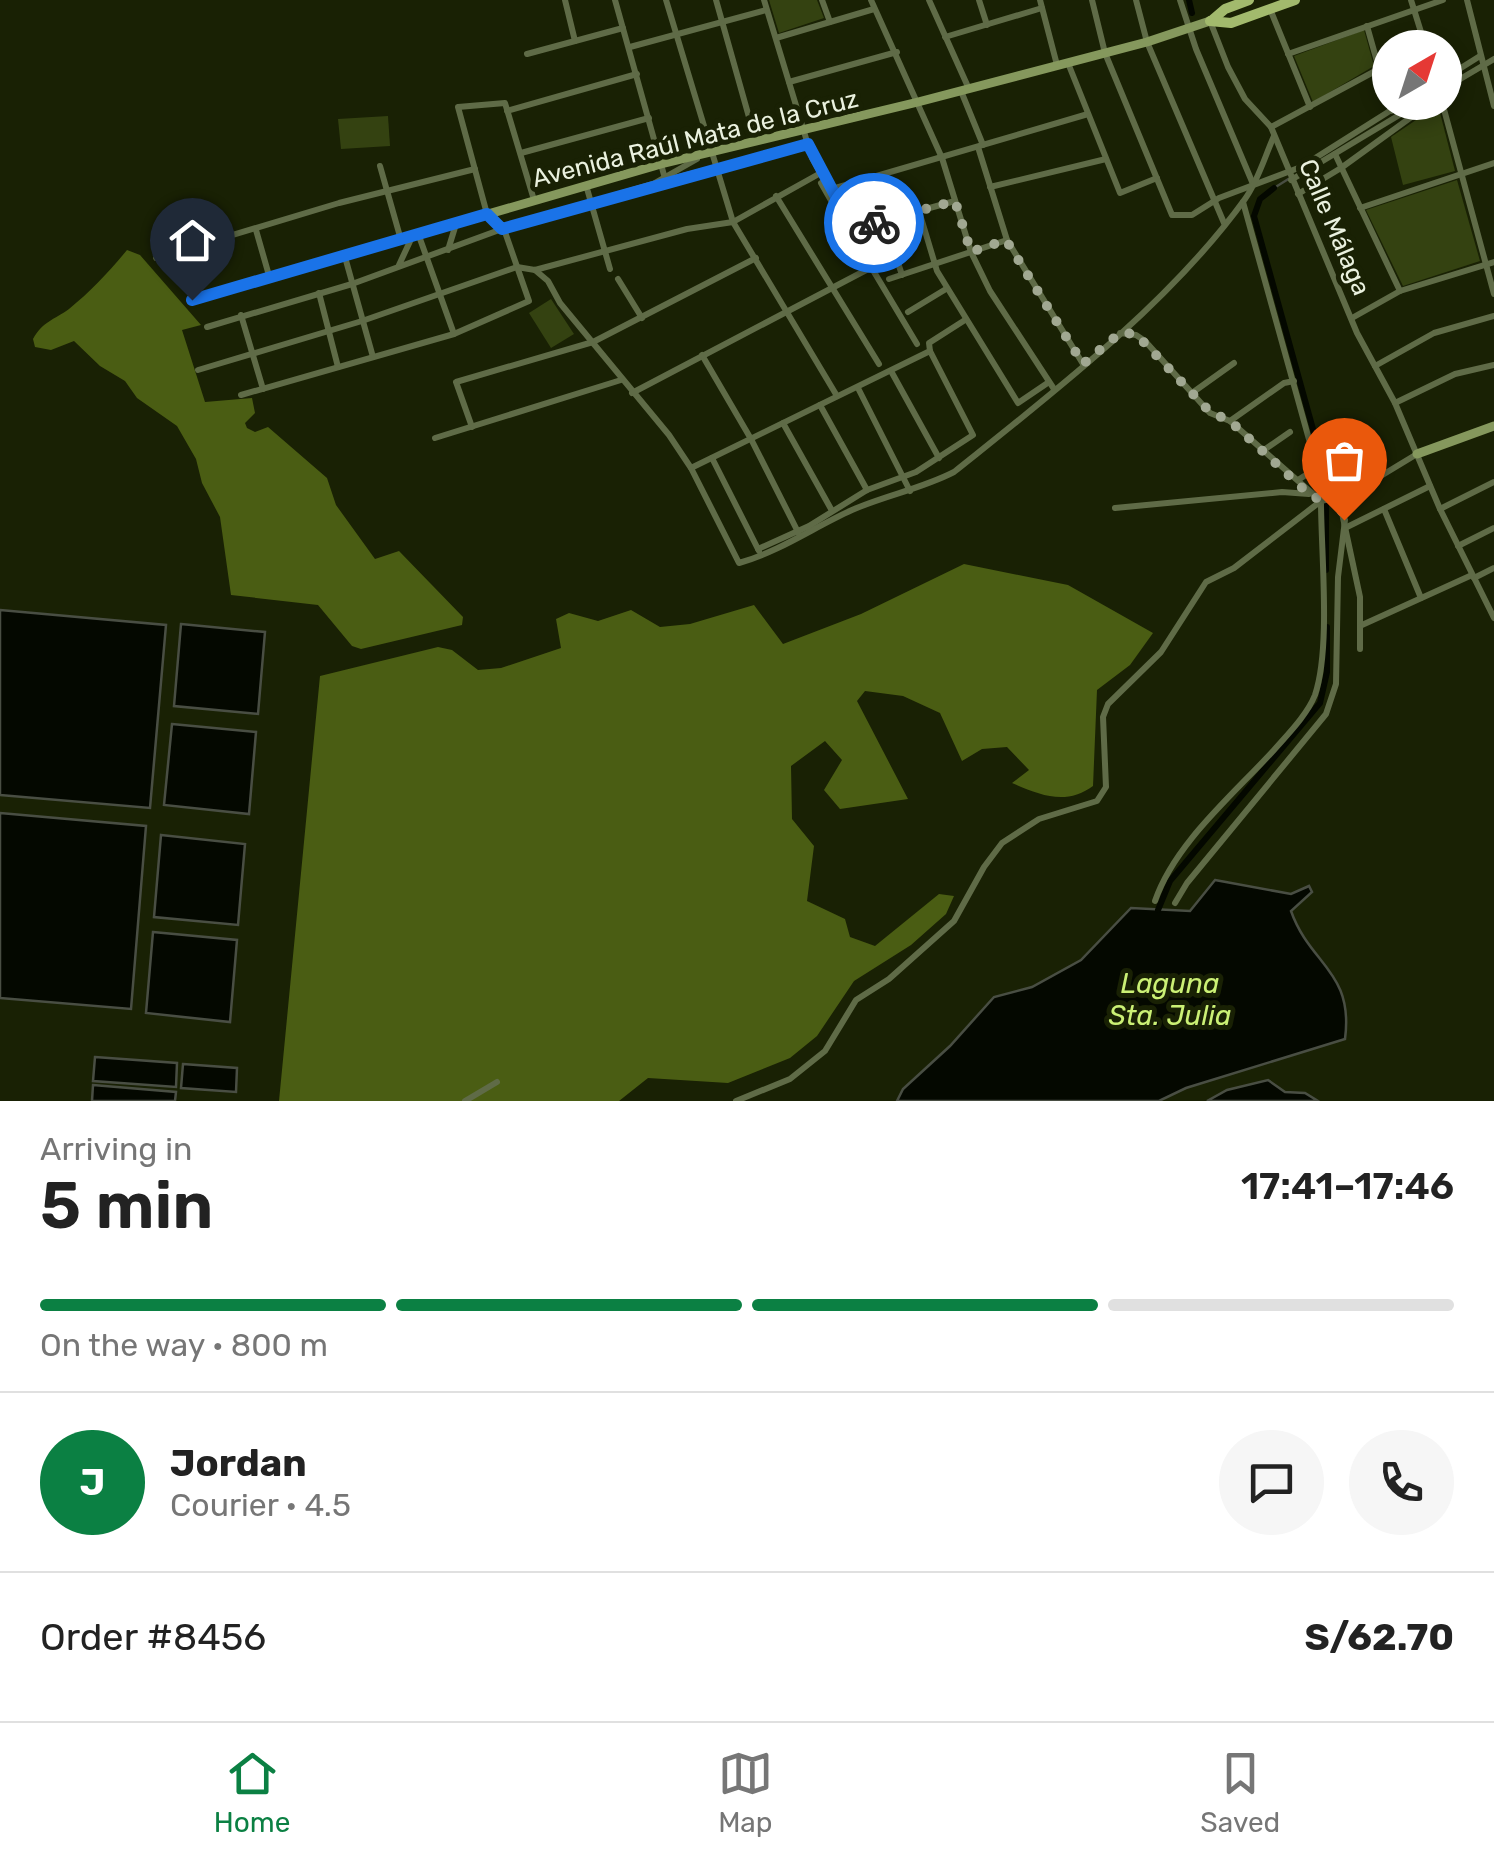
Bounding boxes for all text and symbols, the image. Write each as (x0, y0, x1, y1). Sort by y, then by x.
north arrow (1372, 30, 1462, 120)
map controls (1372, 30, 1462, 120)
street label: Avenida Raúl Mata de la Cruz (529, 84, 861, 193)
street label: Calle Málaga (1293, 155, 1376, 300)
courier (824, 173, 924, 273)
icon: bike (847, 196, 902, 251)
pin (150, 198, 235, 301)
icon: home (165, 213, 220, 268)
pin (1302, 418, 1387, 521)
icon: bag (1317, 433, 1372, 488)
water label: Laguna Sta. Julia (1108, 967, 1232, 1032)
text: Arriving in (40, 1130, 192, 1168)
text: 17:41–17:46 (1241, 1163, 1454, 1209)
text: 5 min (40, 1167, 214, 1244)
text: On the way · 800 m (40, 1326, 328, 1364)
button: chat (1219, 1430, 1324, 1535)
button: phone (1349, 1430, 1454, 1535)
text: Jordan (170, 1440, 307, 1486)
text: J (80, 1459, 105, 1505)
text: Courier · 4.5 (170, 1486, 351, 1524)
text: Order #8456 (40, 1614, 266, 1660)
text: S/62.70 (1304, 1614, 1454, 1660)
tab: Home (214, 1746, 290, 1839)
tab: Map (718, 1746, 773, 1839)
tab: Saved (1200, 1746, 1280, 1839)

